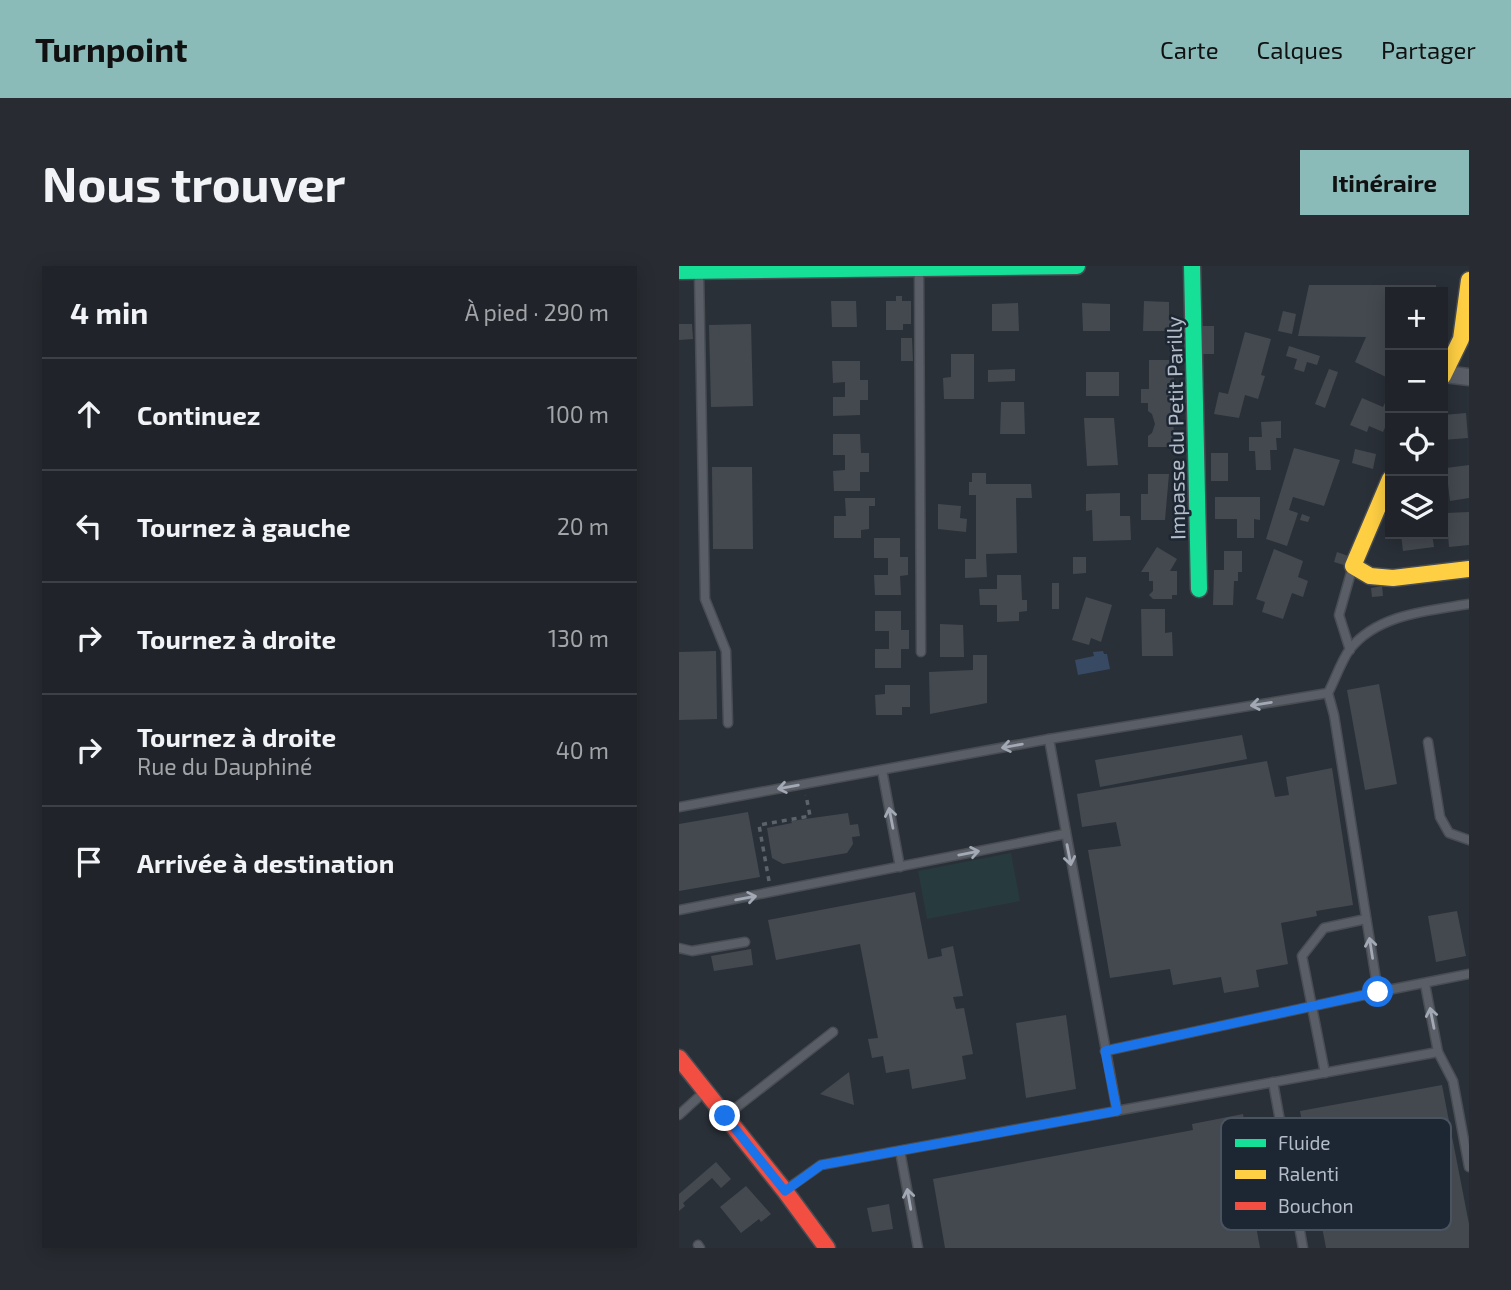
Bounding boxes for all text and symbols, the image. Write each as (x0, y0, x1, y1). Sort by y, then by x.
text: Turnpoint (35, 29, 188, 69)
text: Carte (1160, 35, 1219, 64)
text: Calques (1257, 35, 1343, 64)
text: Partager (1381, 35, 1476, 64)
button: Itinéraire (1300, 150, 1469, 215)
text: Nous trouver (42, 153, 346, 212)
map controls (1385, 287, 1448, 539)
button: + (1385, 287, 1448, 350)
text: 4 min (70, 294, 148, 330)
text: À pied · 290 m (465, 298, 609, 326)
street label: Impasse du Petit Parilly (1161, 316, 1189, 540)
button: − (1385, 350, 1448, 413)
icon: ahead (70, 395, 108, 433)
text: Continuez (137, 399, 260, 430)
text: 100 m (547, 400, 609, 428)
button: locate (1385, 413, 1448, 476)
button: layers (1385, 476, 1448, 539)
icon: left (70, 507, 108, 545)
text: Tournez à gauche (137, 511, 351, 542)
text: 20 m (557, 512, 609, 540)
icon: right (70, 619, 108, 657)
text: Tournez à droite (137, 623, 336, 654)
text: 130 m (548, 624, 609, 652)
one-way arrow (1250, 698, 1273, 711)
text: Tournez à droite (137, 721, 336, 752)
icon: right (70, 731, 108, 769)
text: 40 m (556, 736, 609, 764)
one-way arrow (1001, 740, 1024, 753)
text: Rue du Dauphiné (137, 752, 312, 780)
one-way arrow (777, 781, 800, 794)
one-way arrow (884, 807, 898, 830)
icon: arrive (70, 843, 108, 881)
one-way arrow (1063, 843, 1076, 866)
one-way arrow (957, 845, 980, 859)
text: Arrivée à destination (137, 847, 394, 878)
one-way arrow (734, 890, 757, 904)
one-way arrow (1364, 937, 1377, 959)
route start (1362, 976, 1393, 1007)
one-way arrow (1424, 1007, 1438, 1030)
route end (709, 1100, 740, 1131)
legend (1221, 1118, 1451, 1230)
text: Fluide (1278, 1131, 1331, 1154)
text: Ralenti (1278, 1162, 1339, 1185)
one-way arrow (902, 1189, 915, 1211)
text: Bouchon (1278, 1194, 1354, 1217)

